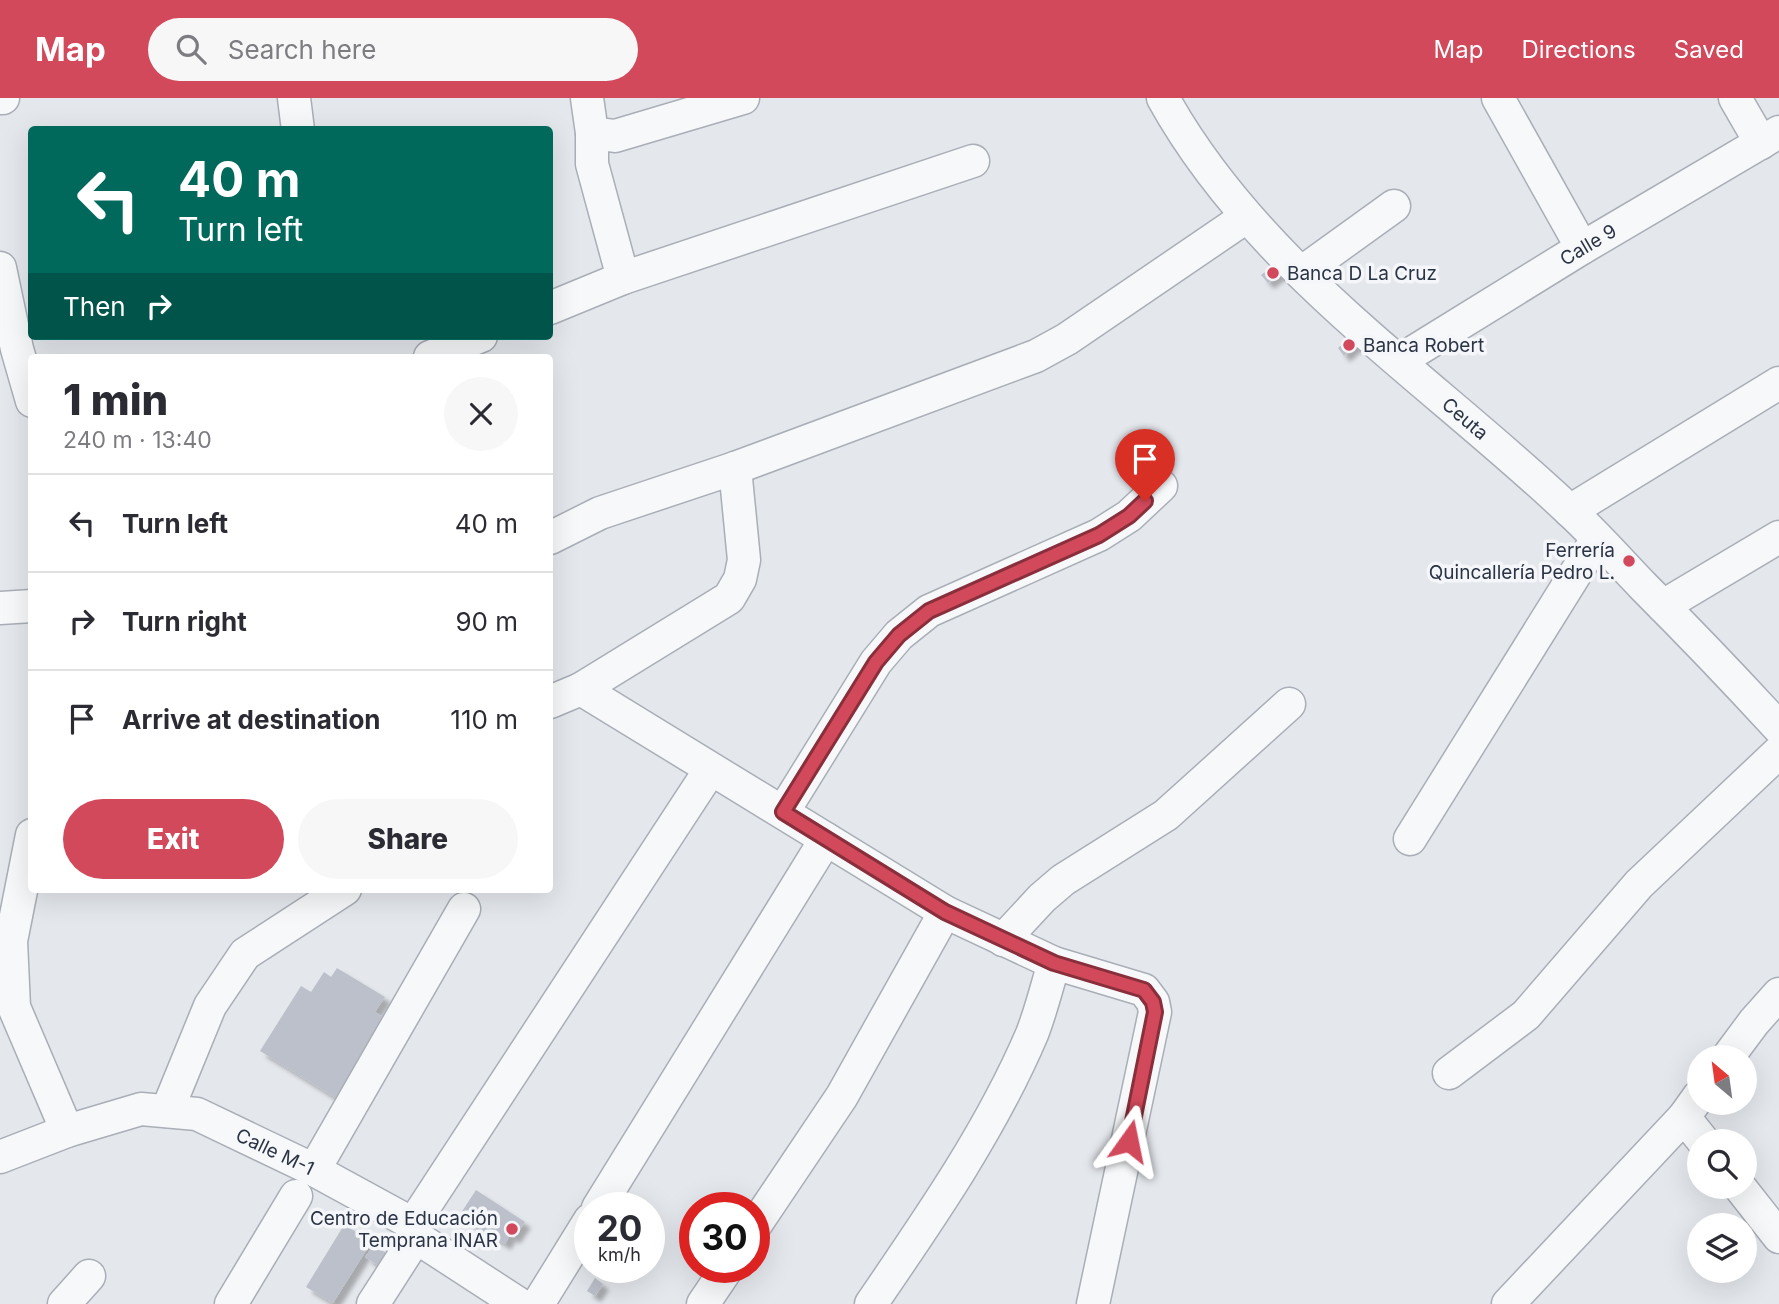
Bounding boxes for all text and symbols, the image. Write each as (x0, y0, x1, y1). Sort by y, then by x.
search box (148, 18, 638, 81)
text: Map (35, 29, 106, 69)
icon: search (172, 30, 210, 68)
text: Search here (228, 34, 376, 65)
text: Map (1434, 35, 1483, 64)
text: Directions (1521, 35, 1636, 64)
text: Saved (1674, 35, 1744, 64)
text: 40 m (178, 150, 301, 209)
icon: left (63, 154, 154, 245)
text: Turn left (178, 210, 303, 249)
street label: Calle 9 (1555, 219, 1621, 270)
place label: Banca D La Cruz (1287, 262, 1437, 285)
marker: Banca D La Cruz (1265, 265, 1281, 281)
icon: right (140, 287, 178, 325)
text: Then (63, 291, 126, 322)
place label: Banca Robert (1363, 334, 1484, 357)
marker: Banca Robert (1341, 337, 1357, 353)
text: 1 min (63, 374, 168, 425)
button: close (444, 377, 518, 451)
street label: Ceuta (1438, 392, 1493, 444)
text: 240 m · 13:40 (63, 426, 212, 454)
pin (1115, 429, 1175, 501)
icon: arrive (1126, 440, 1164, 478)
icon: left (63, 504, 101, 542)
text: Turn left (122, 508, 228, 539)
text: 40 m (455, 508, 518, 539)
place label: Ferrería Quincallería Pedro L. (1429, 539, 1615, 584)
marker: Ferrería Quincallería Pedro L. (1621, 553, 1637, 569)
icon: right (63, 602, 101, 640)
text: Turn right (122, 606, 247, 637)
text: 90 m (455, 606, 518, 637)
icon: arrive (63, 700, 101, 738)
text: Arrive at destination (122, 704, 381, 735)
text: 110 m (450, 704, 518, 735)
button: Exit (63, 799, 284, 879)
button: Share (298, 799, 518, 879)
north arrow (1687, 1045, 1757, 1115)
map controls (1687, 1045, 1757, 1283)
position arrow (1092, 1104, 1166, 1178)
street label: Calle M-1 (232, 1123, 318, 1180)
button: search (1687, 1129, 1757, 1199)
speed limit sign: 30 (679, 1192, 770, 1283)
place label: Centro de Educación Temprana INAR (310, 1207, 498, 1252)
text: 20 (597, 1207, 642, 1249)
button: layers (1687, 1213, 1757, 1283)
marker: Centro de Educación Temprana INAR (504, 1221, 520, 1237)
text: km/h (598, 1244, 641, 1265)

